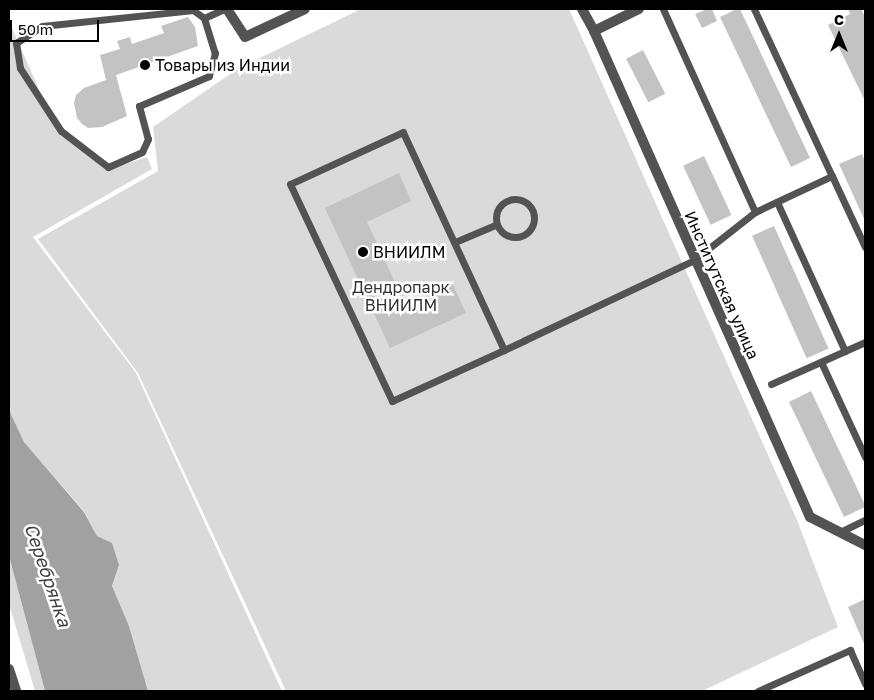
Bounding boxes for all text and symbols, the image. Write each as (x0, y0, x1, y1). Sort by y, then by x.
scale bar (12, 10, 101, 42)
north arrow (814, 10, 864, 60)
text: С (834, 11, 844, 28)
text: 50 m (18, 20, 53, 38)
place label: Товары из Индии (155, 55, 290, 75)
marker: Товары из Индии (139, 59, 151, 71)
street label: Институтская улица (681, 208, 763, 362)
place label: ВНИИЛМ (373, 242, 445, 262)
marker: ВНИИЛМ (357, 246, 369, 258)
park label: Дендропарк ВНИИЛМ (352, 277, 450, 315)
water label: Серебрянка (20, 521, 76, 629)

